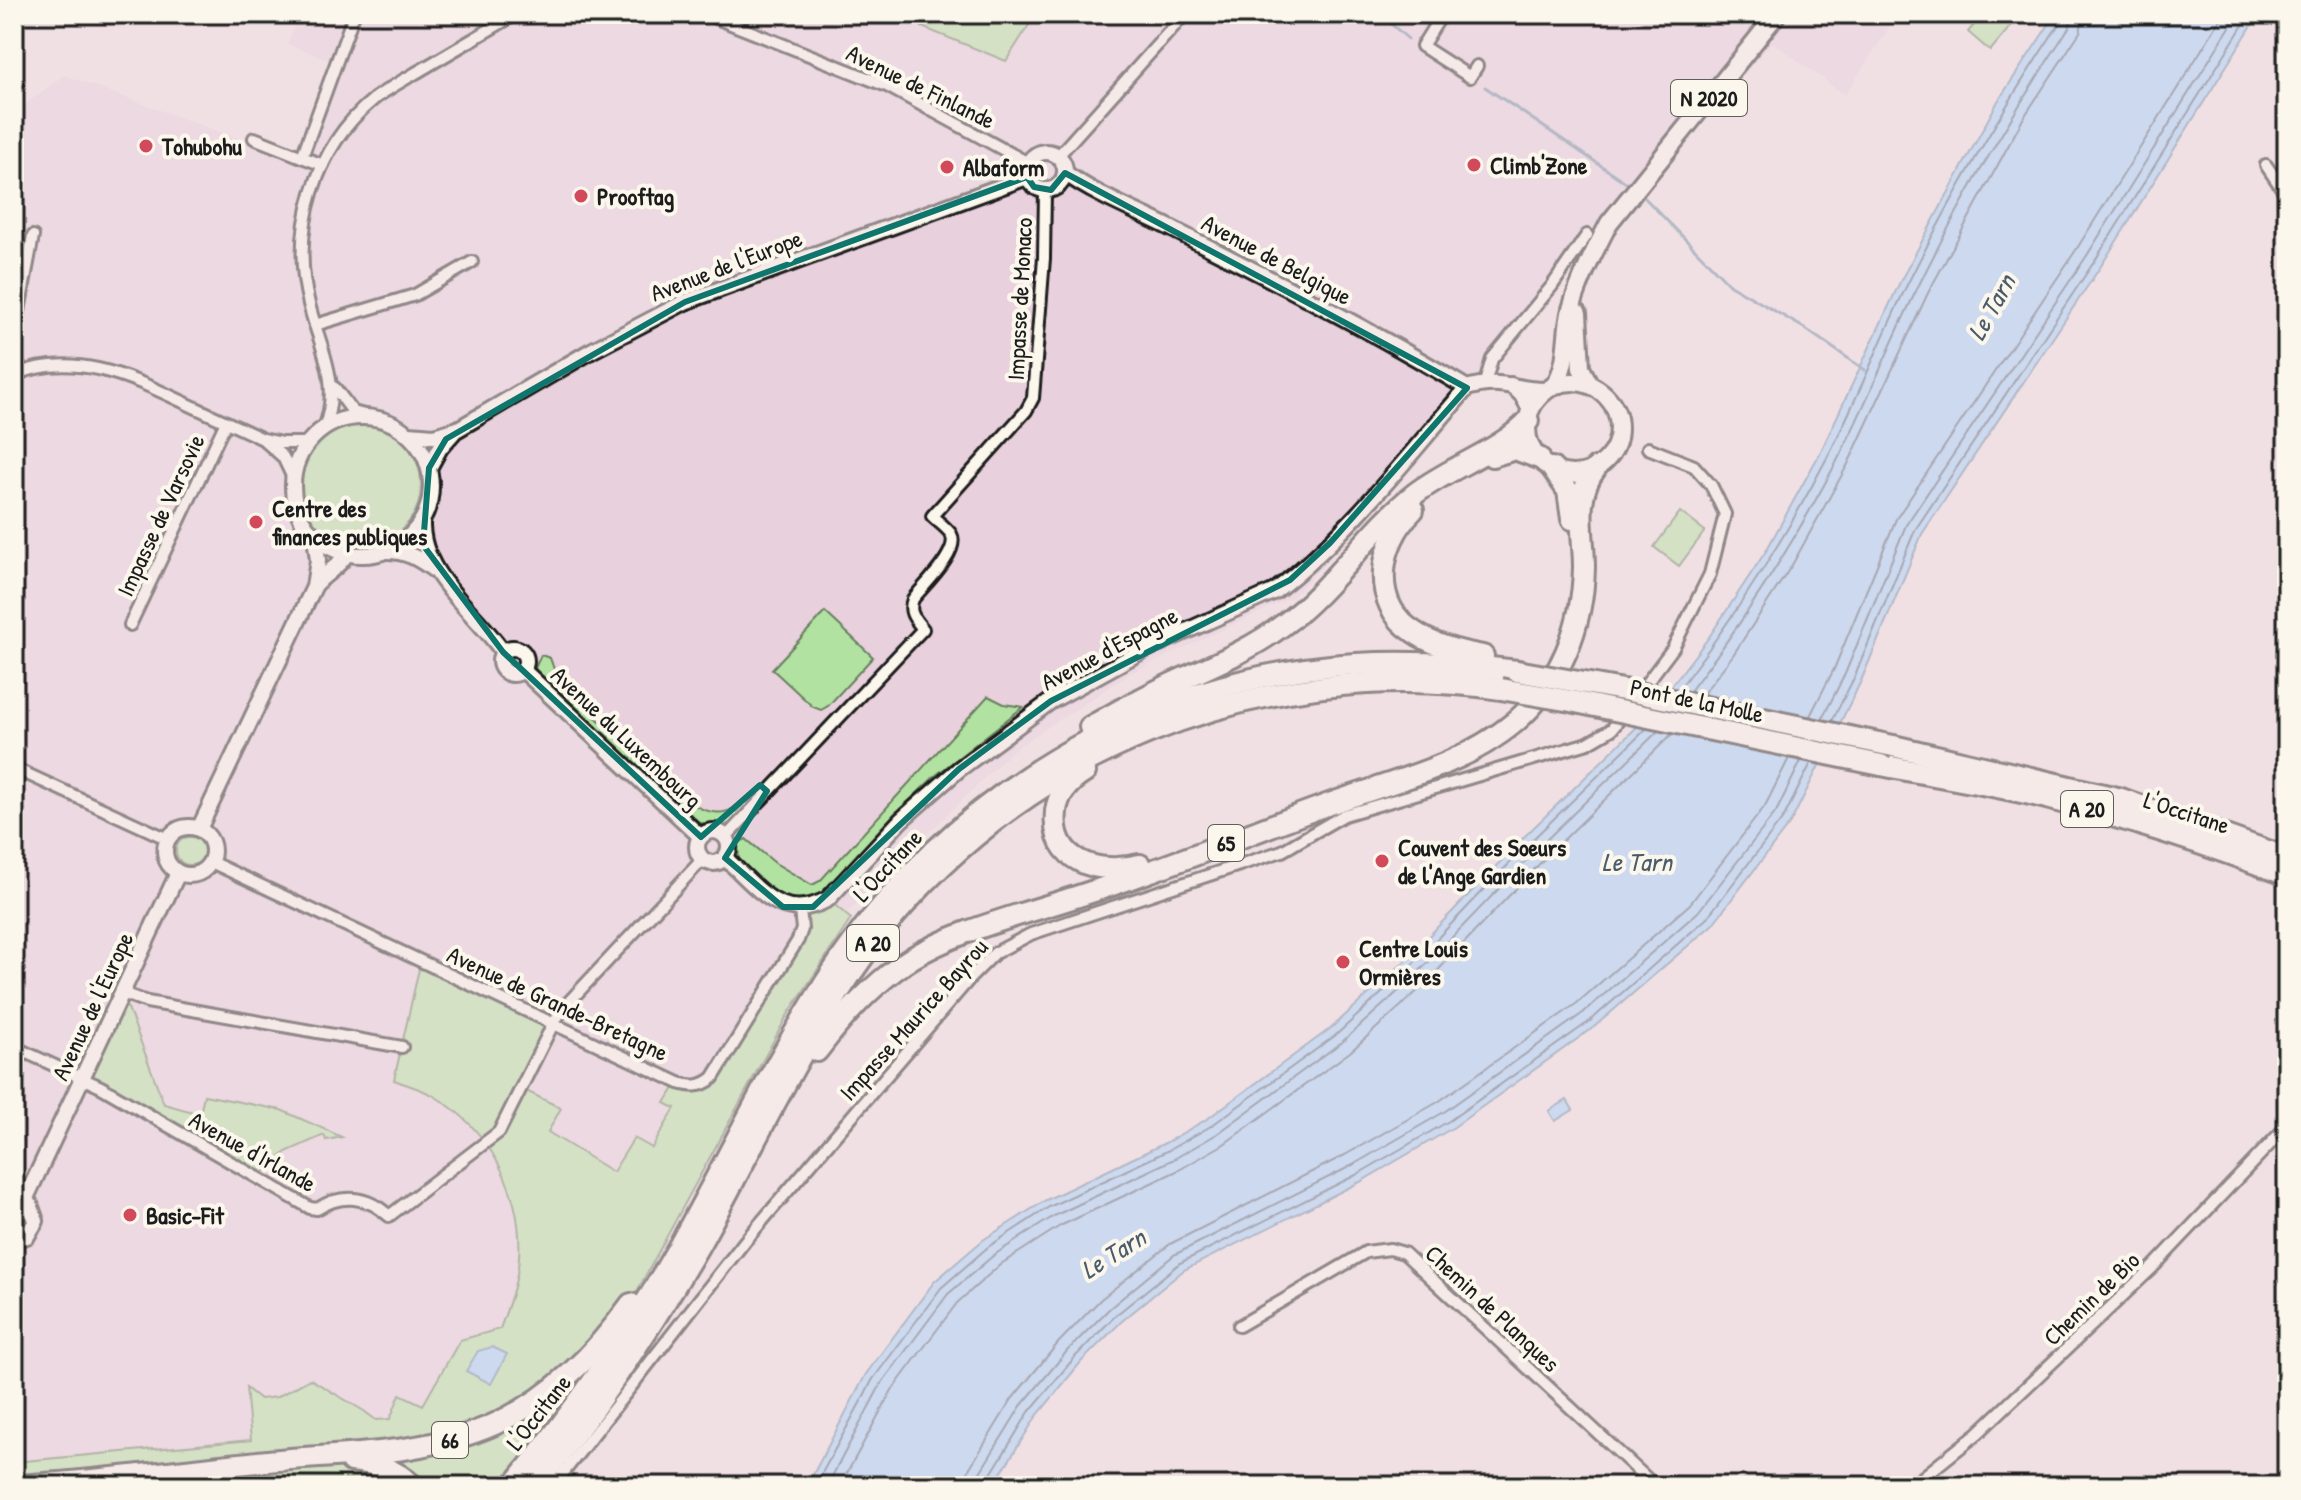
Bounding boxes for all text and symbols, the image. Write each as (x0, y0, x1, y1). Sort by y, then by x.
street label: Avenue de Finlande (841, 36, 1001, 136)
road number: N 2020 (1671, 80, 1747, 116)
place label: Tohubohu (161, 130, 242, 162)
marker: Tohubohu (137, 137, 155, 155)
place label: Climb'Zone (1490, 149, 1588, 181)
place label: Albaform (963, 151, 1044, 183)
marker: Climb'Zone (1465, 156, 1483, 174)
marker: Albaform (938, 158, 956, 176)
place label: Prooftag (597, 180, 674, 213)
marker: Prooftag (572, 187, 590, 205)
street label: Avenue de Belgique (1197, 206, 1358, 312)
street label: Impasse de Monaco (999, 217, 1039, 381)
street label: Avenue de l'Europe (646, 221, 807, 309)
water label: Le Tarn (1959, 266, 2024, 346)
street label: Impasse de Varsovie (108, 428, 212, 601)
place label: Centre des finances publiques (272, 492, 427, 553)
marker: Centre des finances publiques (247, 513, 265, 531)
street label: Avenue d'Espagne (1035, 598, 1183, 697)
street label: Avenue du Luxembourg (545, 659, 709, 815)
street label: Pont de la Molle (1627, 670, 1767, 730)
street label: L'Occitane (2140, 783, 2234, 841)
road number: A 20 (2061, 791, 2113, 827)
street label: L'Occitane (845, 821, 929, 908)
road number: 65 (1208, 825, 1244, 861)
place label: Couvent des Soeurs de l'Ange Gardien (1398, 831, 1566, 892)
water label: Le Tarn (1602, 844, 1674, 879)
marker: Couvent des Soeurs de l'Ange Gardien (1373, 852, 1391, 870)
road number: A 20 (847, 925, 899, 961)
street label: Avenue de l'Europe (44, 926, 141, 1085)
street label: Impasse Maurice Bayrou (832, 931, 995, 1107)
place label: Centre Louis Ormières (1359, 932, 1468, 992)
street label: Avenue de Grande-Bretagne (442, 938, 674, 1068)
marker: Centre Louis Ormières (1334, 953, 1352, 971)
street label: Avenue d'Irlande (184, 1103, 322, 1199)
place label: Basic-Fit (146, 1199, 225, 1231)
marker: Basic-Fit (121, 1206, 139, 1224)
water label: Le Tarn (1074, 1218, 1154, 1286)
street label: Chemin de Planques (1419, 1237, 1567, 1379)
street label: Chemin de Bio (2036, 1244, 2146, 1352)
street label: L'Occitane (498, 1367, 578, 1457)
road number: 66 (432, 1422, 468, 1458)

